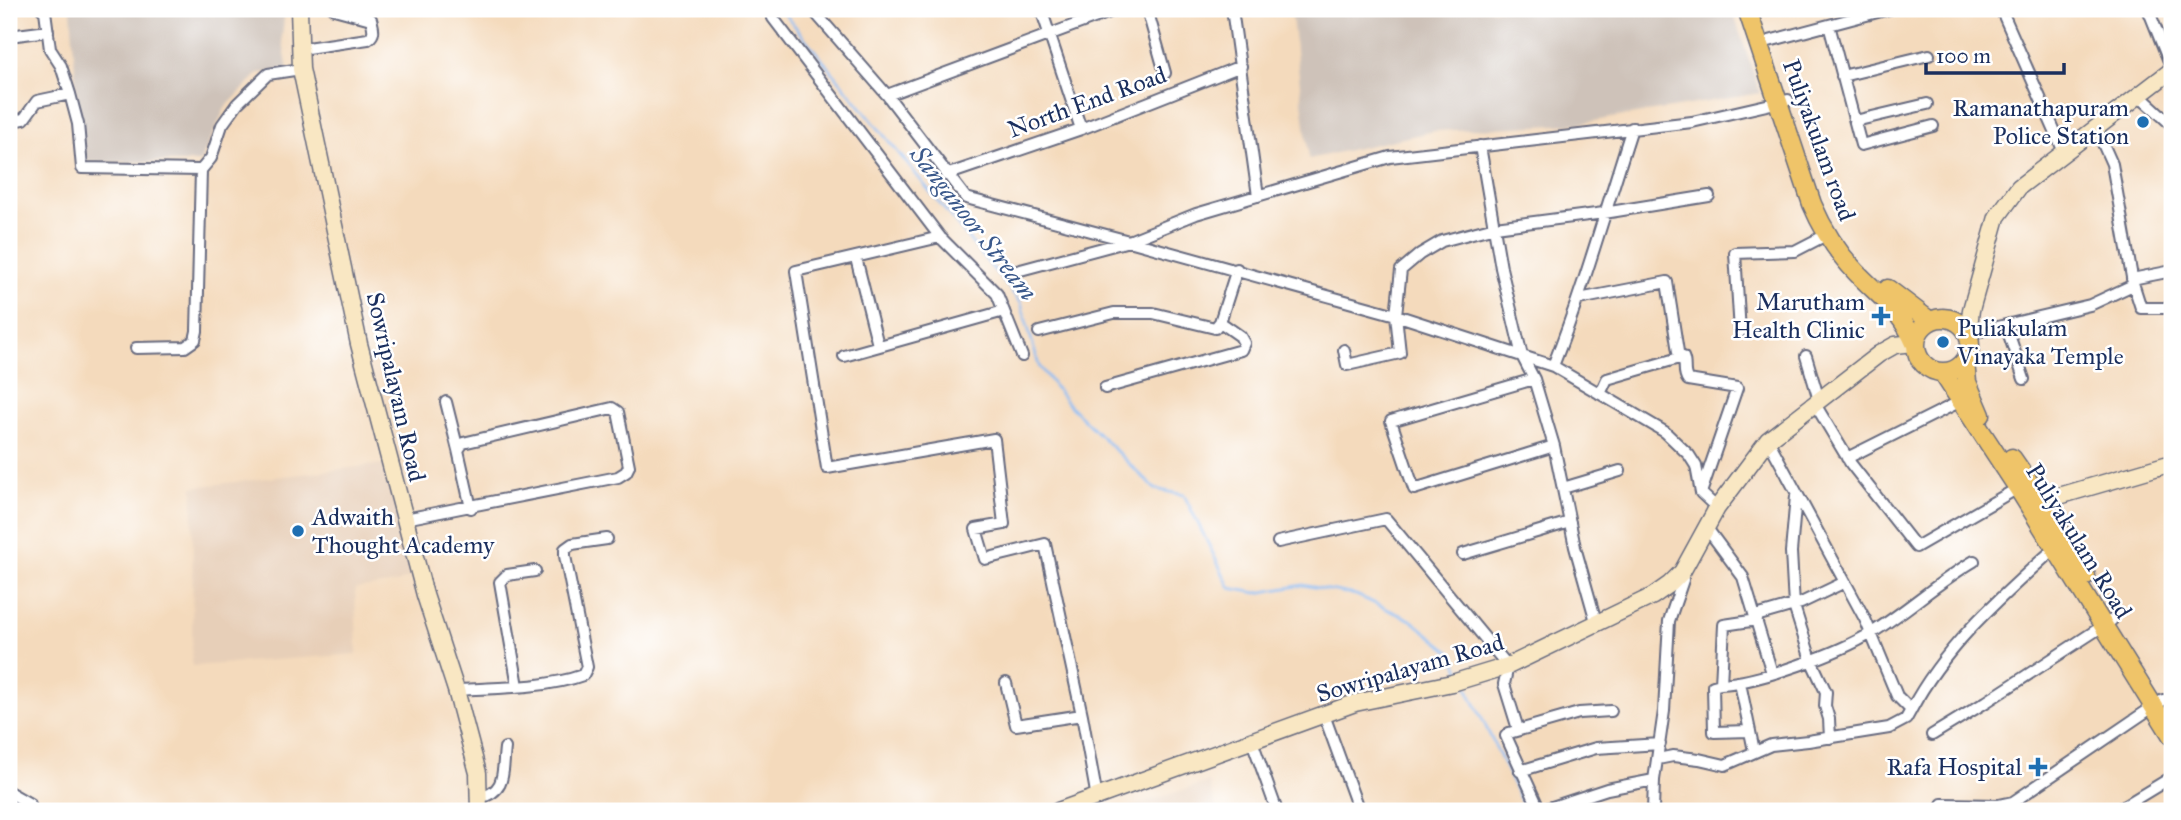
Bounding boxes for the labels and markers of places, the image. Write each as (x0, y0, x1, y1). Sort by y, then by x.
place label: Ramanathapuram Police Station (1952, 93, 2129, 151)
marker: Ramanathapuram Police Station (2135, 114, 2151, 130)
place label: Marutham Health Clinic (1732, 287, 1865, 345)
marker: Marutham Health Clinic (1871, 306, 1891, 326)
place label: Puliakulam Vinayaka Temple (1956, 313, 2124, 371)
marker: Puliakulam Vinayaka Temple (1935, 334, 1951, 350)
place label: Adwaith Thought Academy (311, 502, 495, 560)
marker: Adwaith Thought Academy (290, 523, 306, 539)
place label: Rafa Hospital (1886, 752, 2023, 782)
marker: Rafa Hospital (2028, 757, 2048, 777)

